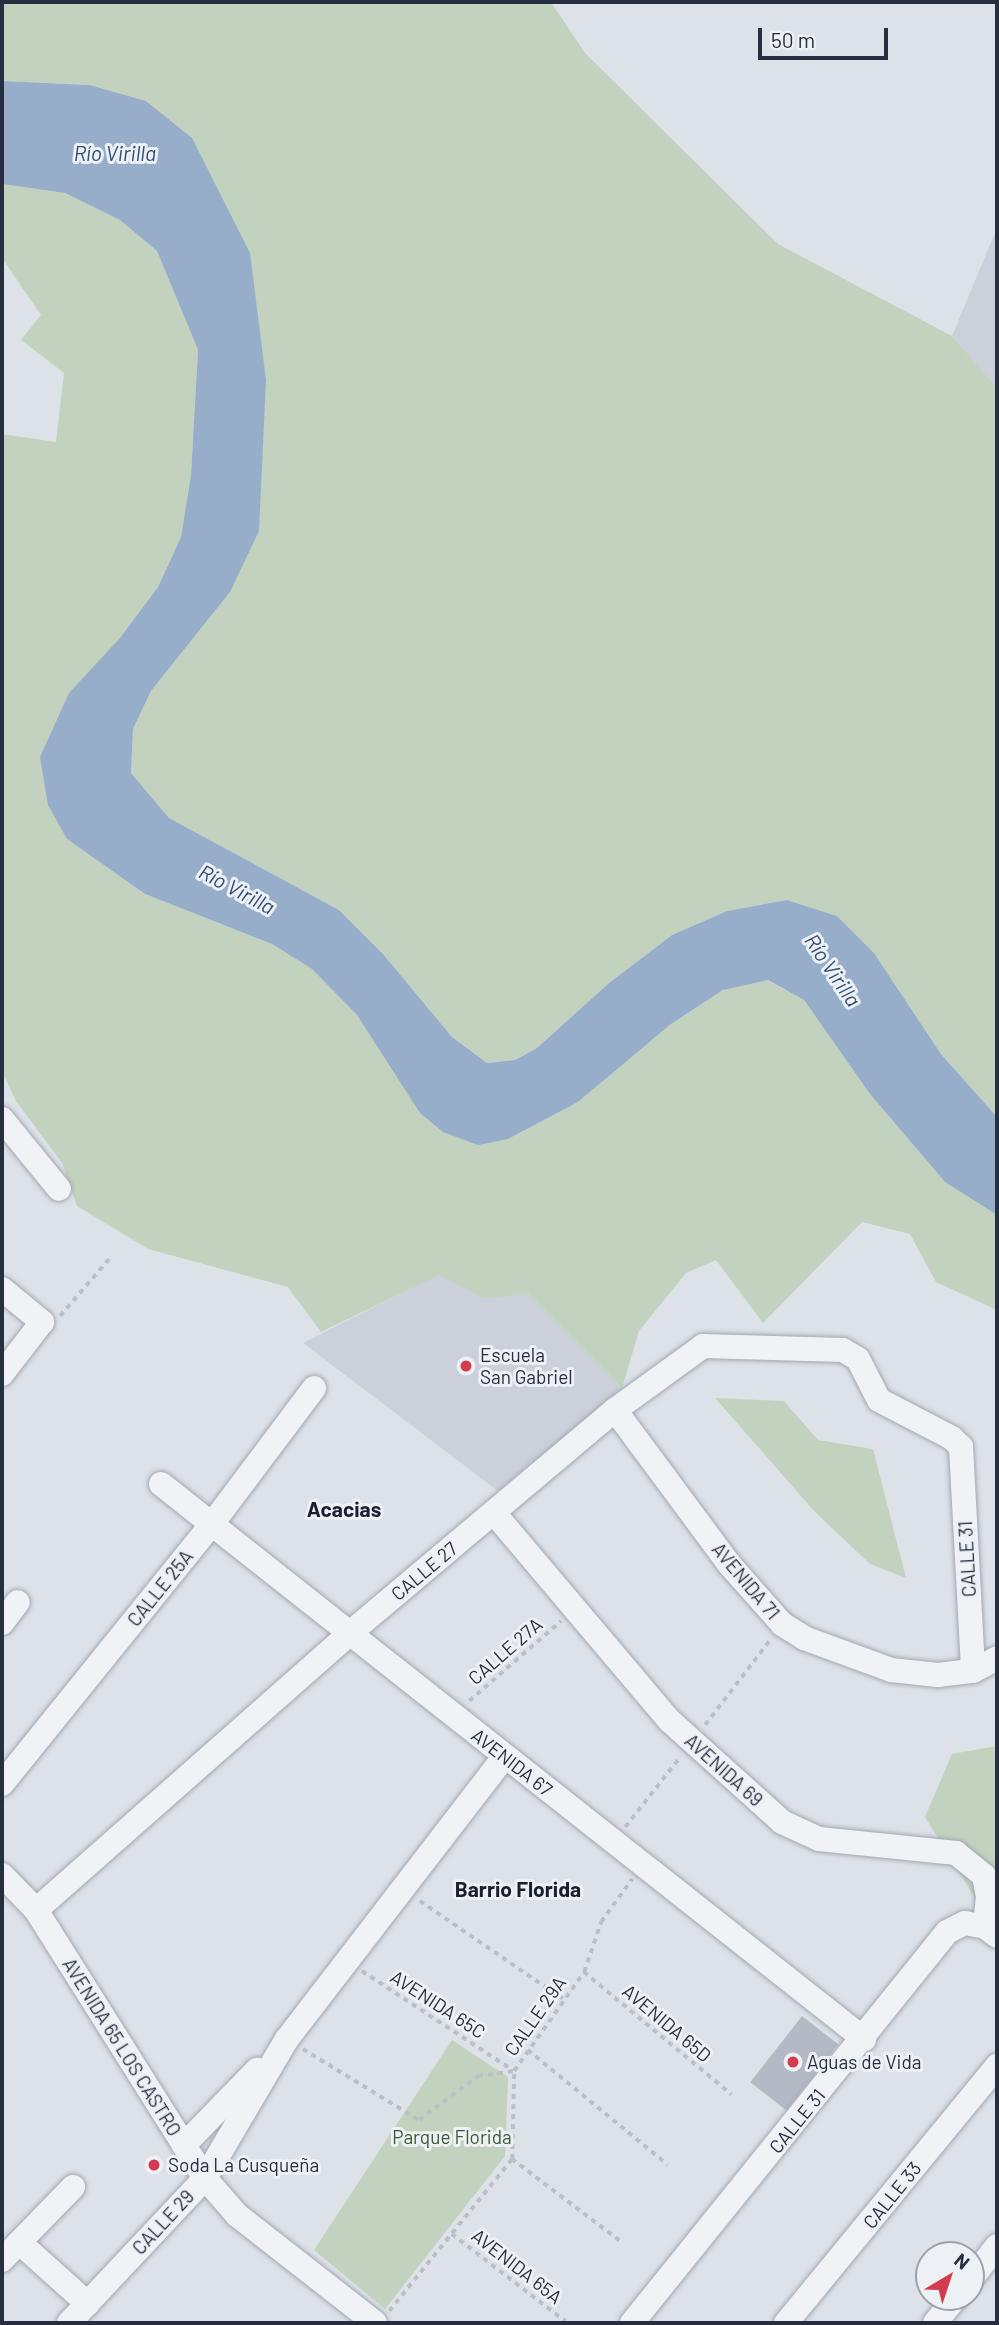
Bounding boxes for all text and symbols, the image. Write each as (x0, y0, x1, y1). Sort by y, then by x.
scale bar (761, 14, 890, 58)
text: 50 m (771, 27, 815, 52)
water label: Río Virilla (74, 140, 156, 166)
water label: Río Virilla (195, 859, 279, 919)
water label: Río Virilla (800, 929, 866, 1011)
place label: Escuela San Gabriel (480, 1344, 573, 1388)
marker: Escuela San Gabriel (458, 1358, 474, 1374)
district label: Acacias (307, 1496, 381, 1522)
street label: CALLE 31 (954, 1520, 980, 1598)
street label: CALLE 27 (386, 1537, 462, 1605)
street label: AVENIDA 71 (707, 1538, 785, 1624)
street label: CALLE 25A (122, 1545, 198, 1631)
street label: CALLE 27A (463, 1613, 547, 1689)
street label: AVENIDA 67 (467, 1723, 557, 1801)
street label: AVENIDA 69 (680, 1729, 768, 1811)
district label: Barrio Florida (455, 1876, 581, 1902)
street label: AVENIDA 65 LOS CASTRO (58, 1954, 186, 2140)
street label: AVENIDA 65C (386, 1965, 490, 2043)
street label: CALLE 29A (499, 1972, 571, 2060)
street label: AVENIDA 65D (618, 1979, 716, 2067)
place label: Aguas de Vida (807, 2051, 922, 2073)
marker: Aguas de Vida (785, 2054, 801, 2070)
street label: CALLE 31 (764, 2084, 830, 2158)
park label: Parque Florida (392, 2126, 512, 2148)
place label: Soda La Cusqueña (168, 2154, 319, 2176)
marker: Soda La Cusqueña (146, 2157, 162, 2173)
street label: CALLE 33 (858, 2157, 926, 2233)
street label: CALLE 29 (127, 2185, 199, 2259)
street label: AVENIDA 65A (467, 2224, 567, 2308)
north arrow (915, 2241, 985, 2311)
text: N (950, 2248, 974, 2274)

